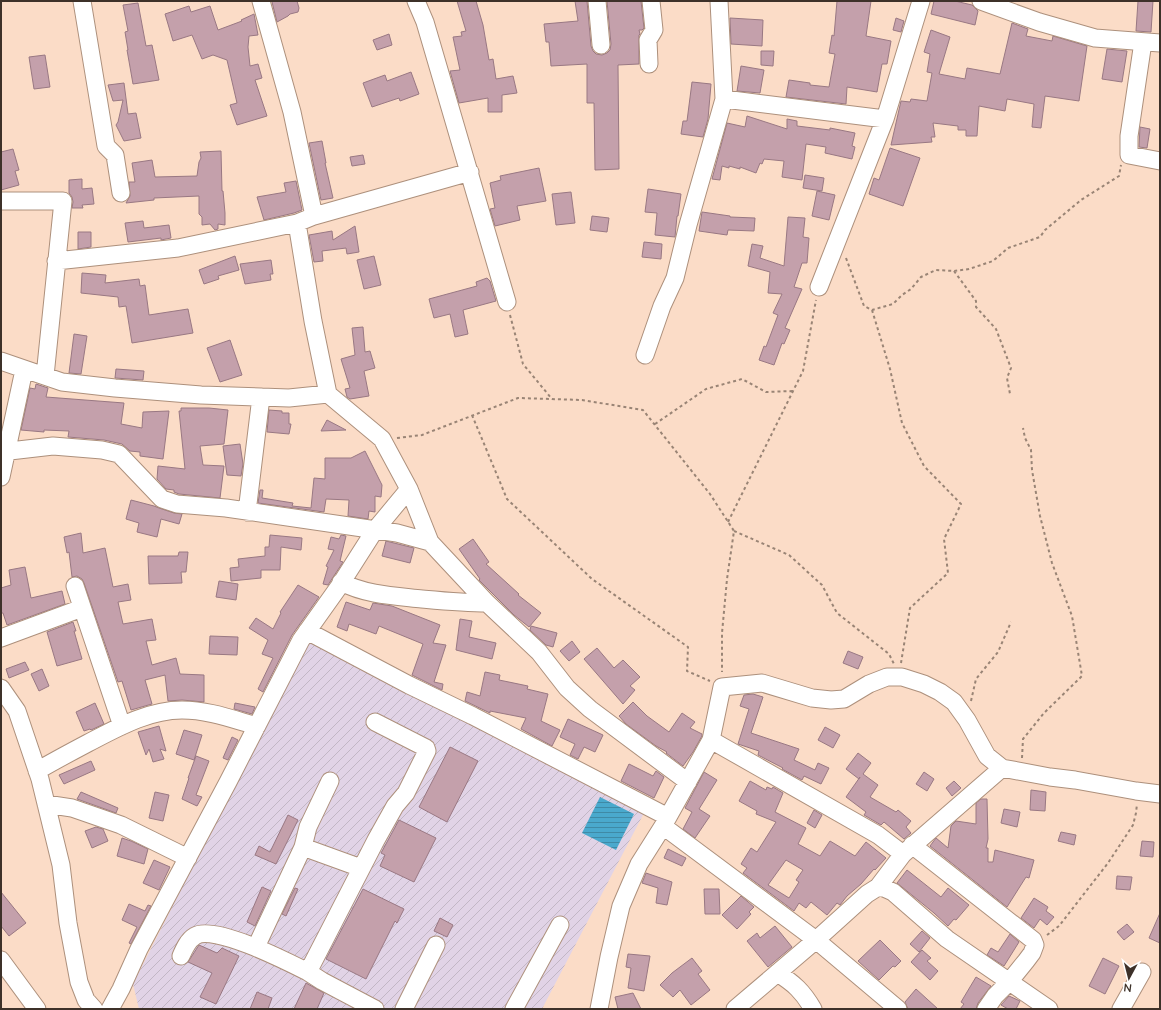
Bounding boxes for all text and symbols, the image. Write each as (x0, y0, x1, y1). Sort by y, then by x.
north arrow (1109, 958, 1149, 998)
text: N (1123, 979, 1133, 995)

